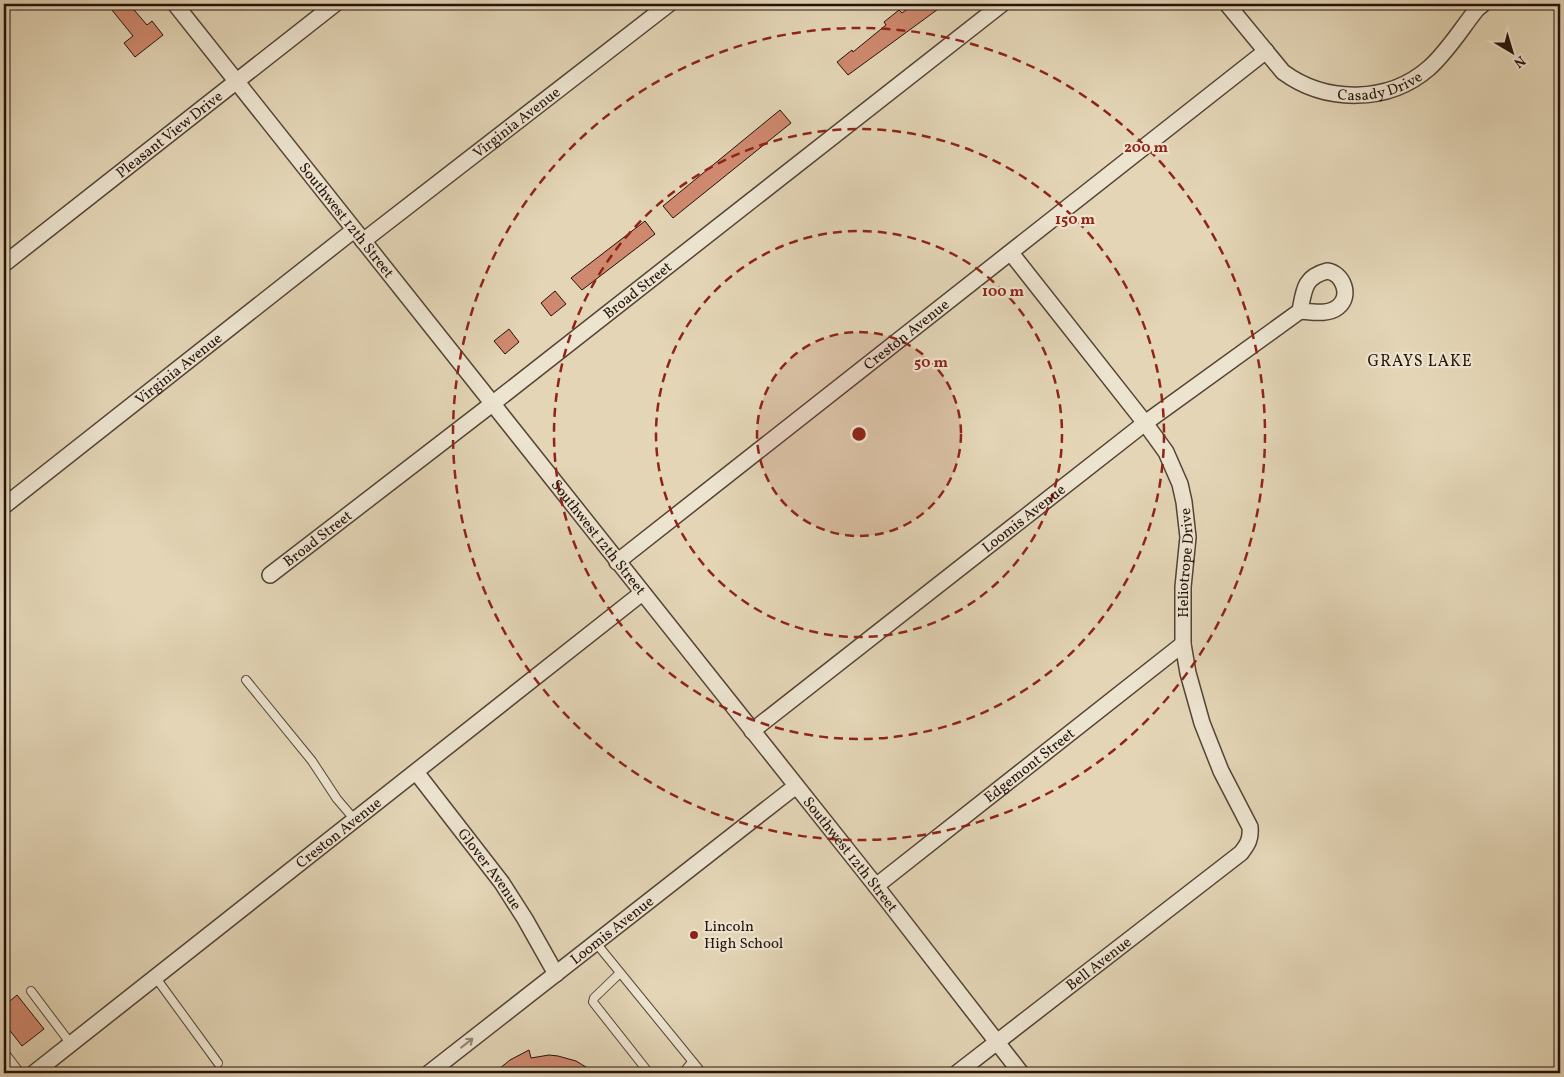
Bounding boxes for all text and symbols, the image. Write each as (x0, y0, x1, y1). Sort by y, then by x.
north arrow (1486, 28, 1536, 78)
text: N (1509, 50, 1529, 72)
street label: Casady Drive (1336, 67, 1427, 107)
street label: Virginia Avenue (469, 83, 565, 164)
street label: Pleasant View Drive (112, 87, 228, 184)
text: 200 m (1124, 138, 1168, 159)
street label: Southwest 12th Street (293, 159, 398, 283)
text: 150 m (1055, 210, 1095, 231)
street label: Broad Street (600, 258, 677, 325)
text: 100 m (982, 282, 1025, 303)
street label: Creston Avenue (860, 295, 954, 376)
street label: Virginia Avenue (131, 329, 227, 411)
district label: GRAYS LAKE (1367, 351, 1473, 373)
text: 50 m (914, 353, 948, 374)
centre of rings (850, 425, 868, 443)
street label: Southwest 12th Street (545, 476, 650, 600)
street label: Loomis Avenue (978, 480, 1071, 559)
street label: Broad Street (280, 506, 357, 573)
street label: Heliotrope Drive (1174, 507, 1200, 618)
street label: Edgemont Street (980, 724, 1080, 809)
street label: Creston Avenue (292, 793, 387, 874)
street label: Southwest 12th Street (797, 793, 902, 917)
street label: Glover Avenue (452, 825, 526, 915)
street label: Loomis Avenue (567, 892, 659, 971)
place label: Lincoln High School (704, 917, 783, 955)
marker: Lincoln High School (688, 929, 700, 941)
street label: Bell Avenue (1062, 932, 1137, 997)
one-way arrow (460, 1038, 473, 1049)

